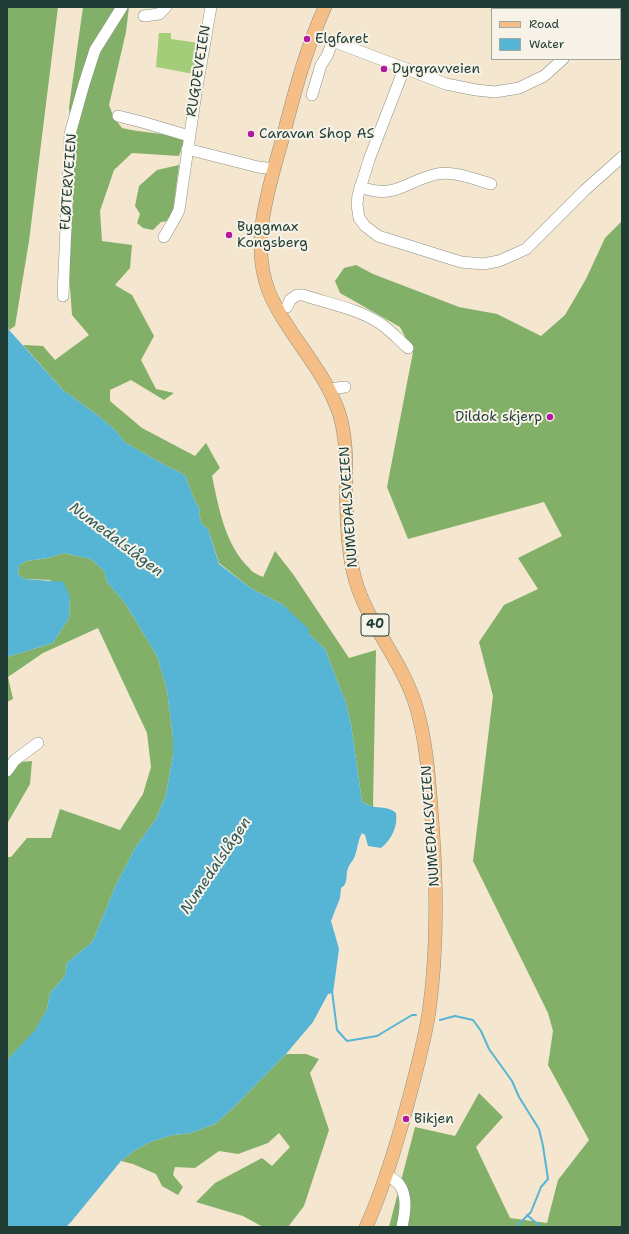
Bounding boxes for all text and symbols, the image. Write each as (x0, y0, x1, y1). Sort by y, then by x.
legend (491, 8, 621, 60)
text: Road (529, 16, 559, 32)
street label: RUGDEVEIEN (183, 24, 215, 118)
place label: Elgfaret (315, 31, 369, 47)
marker: Elgfaret (302, 34, 312, 44)
text: Water (529, 36, 564, 52)
place label: Dyrgravveien (392, 61, 480, 77)
marker: Dyrgravveien (379, 64, 389, 74)
place label: Caravan Shop AS (259, 126, 374, 142)
marker: Caravan Shop AS (246, 129, 256, 139)
street label: FLØTERVEIEN (57, 133, 81, 231)
place label: Byggmax Kongsberg (237, 219, 308, 252)
marker: Byggmax Kongsberg (224, 230, 234, 240)
place label: Dildok skjerp (455, 409, 542, 425)
marker: Dildok skjerp (545, 412, 555, 422)
street label: NUMEDALSVEIEN (336, 446, 362, 568)
water label: Numedalslågen (66, 499, 166, 581)
road number: 40 (361, 614, 389, 636)
street label: NUMEDALSVEIEN (418, 765, 444, 887)
water label: Numedalslågen (177, 814, 255, 918)
place label: Bikjen (414, 1111, 454, 1127)
marker: Bikjen (401, 1114, 411, 1124)

